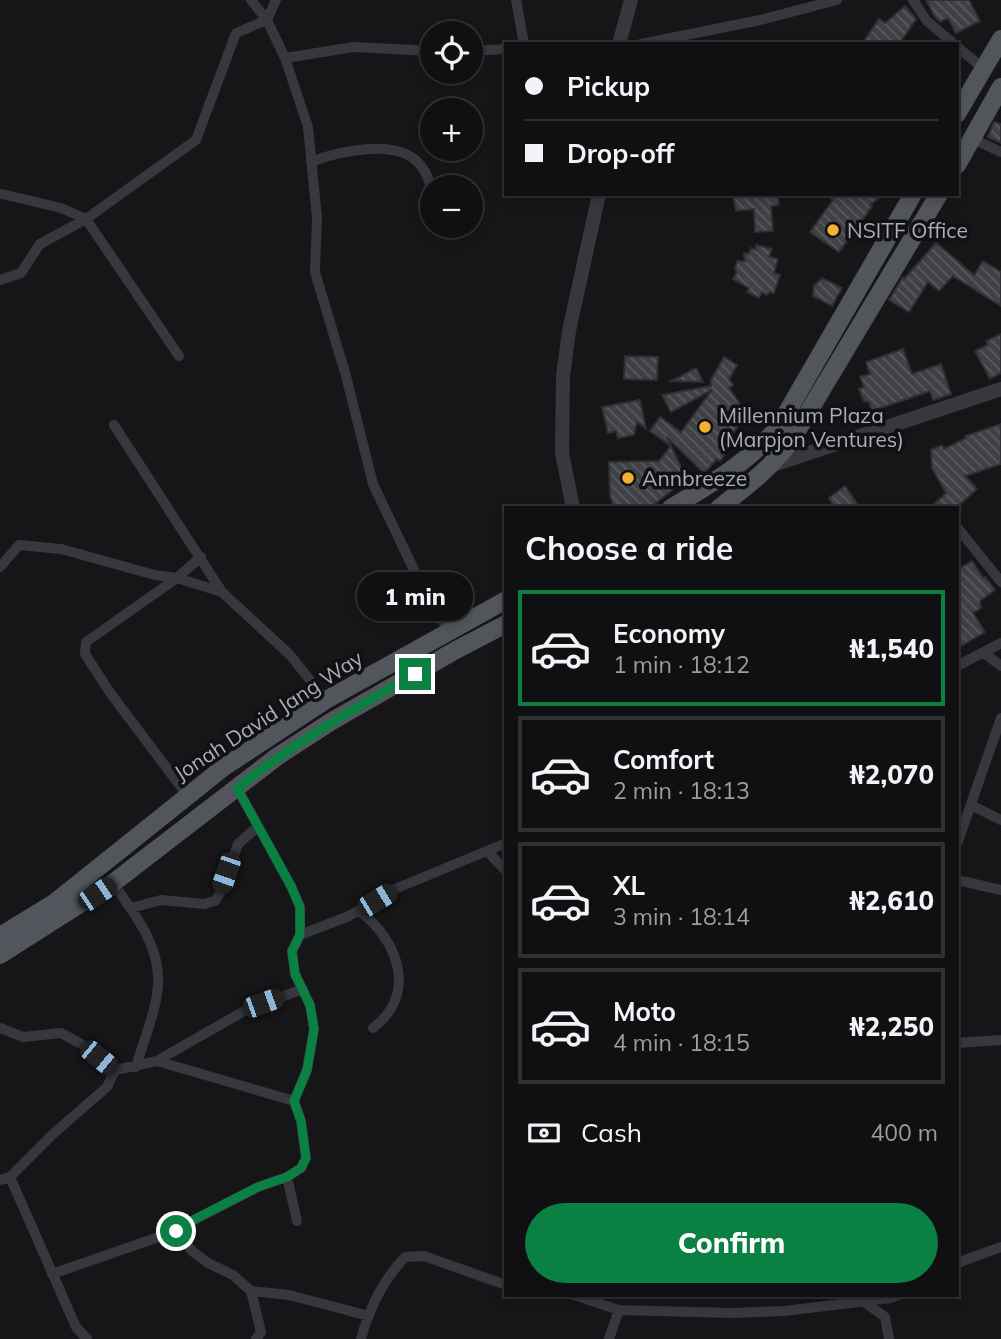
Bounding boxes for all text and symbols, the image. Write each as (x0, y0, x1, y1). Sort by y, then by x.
map controls (420, 21, 483, 238)
button: locate (420, 21, 483, 84)
text: Pickup (567, 70, 650, 103)
button: + (420, 98, 483, 161)
text: Drop-off (567, 137, 674, 170)
button: − (420, 175, 483, 238)
place label: NSITF Office (847, 217, 968, 243)
marker: NSITF Office (825, 222, 841, 238)
place label: Millennium Plaza (Marpjon Ventures) (719, 402, 904, 452)
marker: Millennium Plaza (Marpjon Ventures) (697, 419, 713, 435)
place label: Annbreeze (642, 465, 747, 491)
marker: Annbreeze (620, 470, 636, 486)
text: Choose a ride (525, 528, 733, 568)
callout: 1 min (357, 572, 473, 622)
text: 1 min (384, 582, 446, 611)
icon: car (529, 617, 592, 680)
text: Economy (613, 617, 725, 650)
text: ₦1,540 (849, 632, 934, 665)
street label: Jonah David Jang Way (169, 644, 367, 786)
text: 1 min · 18:12 (613, 650, 750, 679)
route end (399, 658, 431, 690)
icon: car (529, 743, 592, 806)
text: Comfort (613, 743, 714, 776)
text: ₦2,070 (849, 758, 934, 791)
text: 2 min · 18:13 (613, 776, 750, 805)
car (210, 850, 243, 896)
icon: car (529, 869, 592, 932)
text: XL (613, 869, 645, 902)
car (74, 874, 121, 914)
car (354, 880, 401, 920)
text: ₦2,610 (849, 884, 934, 917)
text: 3 min · 18:14 (613, 902, 750, 931)
car (240, 986, 287, 1020)
icon: car (529, 995, 592, 1058)
text: Moto (613, 995, 676, 1028)
text: ₦2,250 (849, 1010, 934, 1043)
text: 4 min · 18:15 (613, 1028, 750, 1057)
car (77, 1037, 122, 1079)
icon: cash (525, 1114, 563, 1152)
text: Cash (581, 1116, 642, 1149)
text: 400 m (870, 1118, 938, 1147)
button: Confirm (525, 1203, 938, 1283)
route start (160, 1215, 192, 1247)

